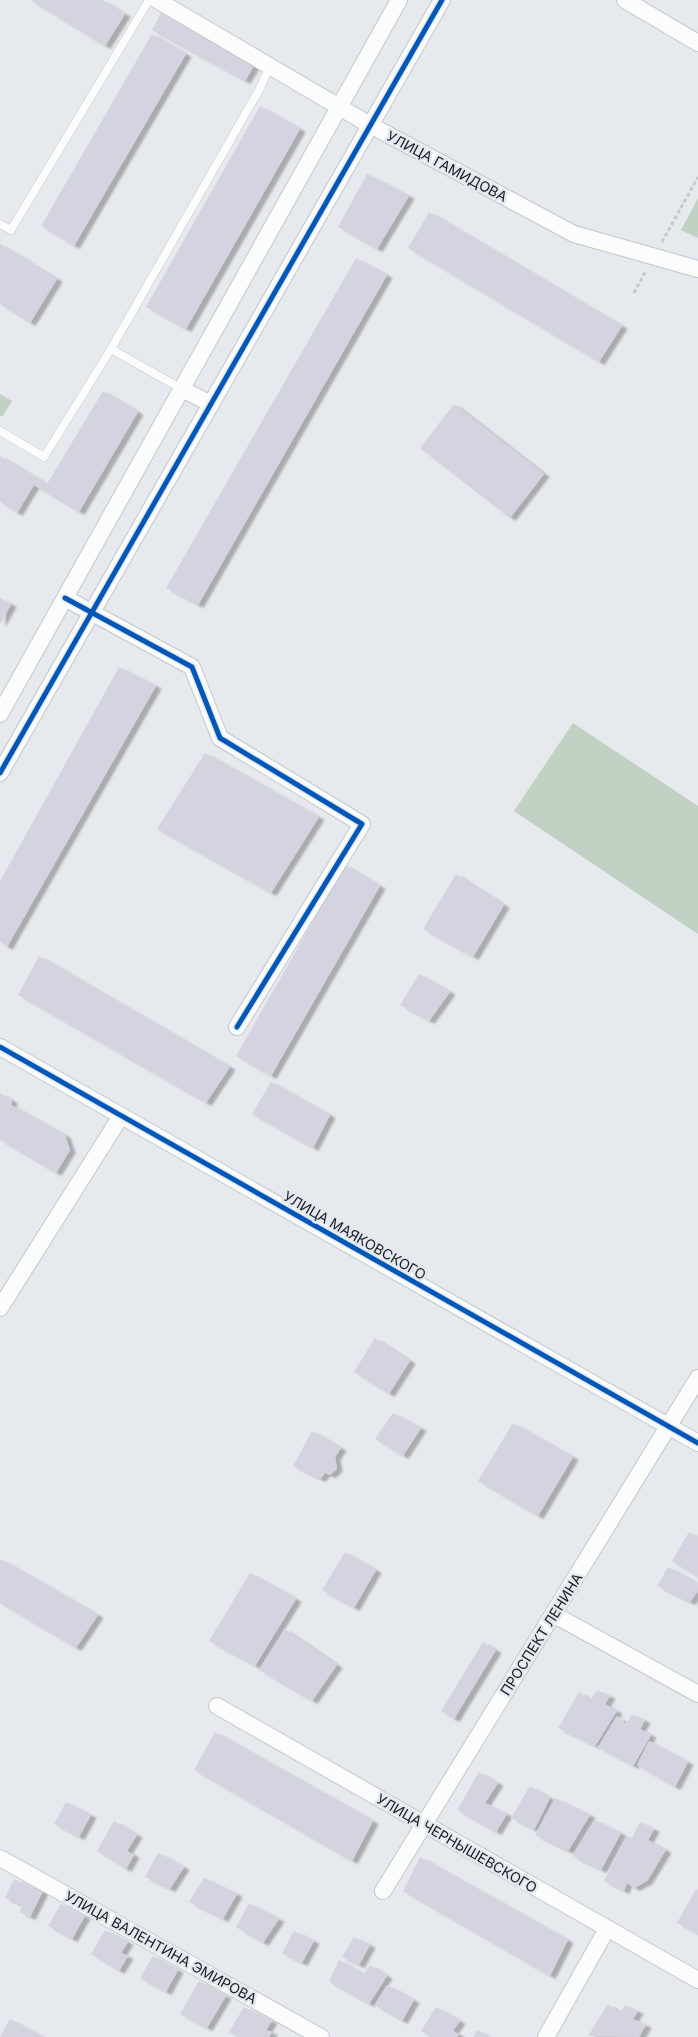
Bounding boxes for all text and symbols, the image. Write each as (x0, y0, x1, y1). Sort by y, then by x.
street label: УЛИЦА ГАМИДОВА (384, 127, 511, 205)
street label: УЛИЦА МАЯКОВСКОГО (281, 1187, 429, 1283)
street label: ПРОСПЕКТ ЛЕНИНА (496, 1569, 586, 1698)
street label: УЛИЦА ЧЕРНЫШЕВСКОГО (374, 1790, 540, 1896)
street label: УЛИЦА ВАЛЕНТИНА ЭМИРОВА (62, 1887, 260, 2007)

